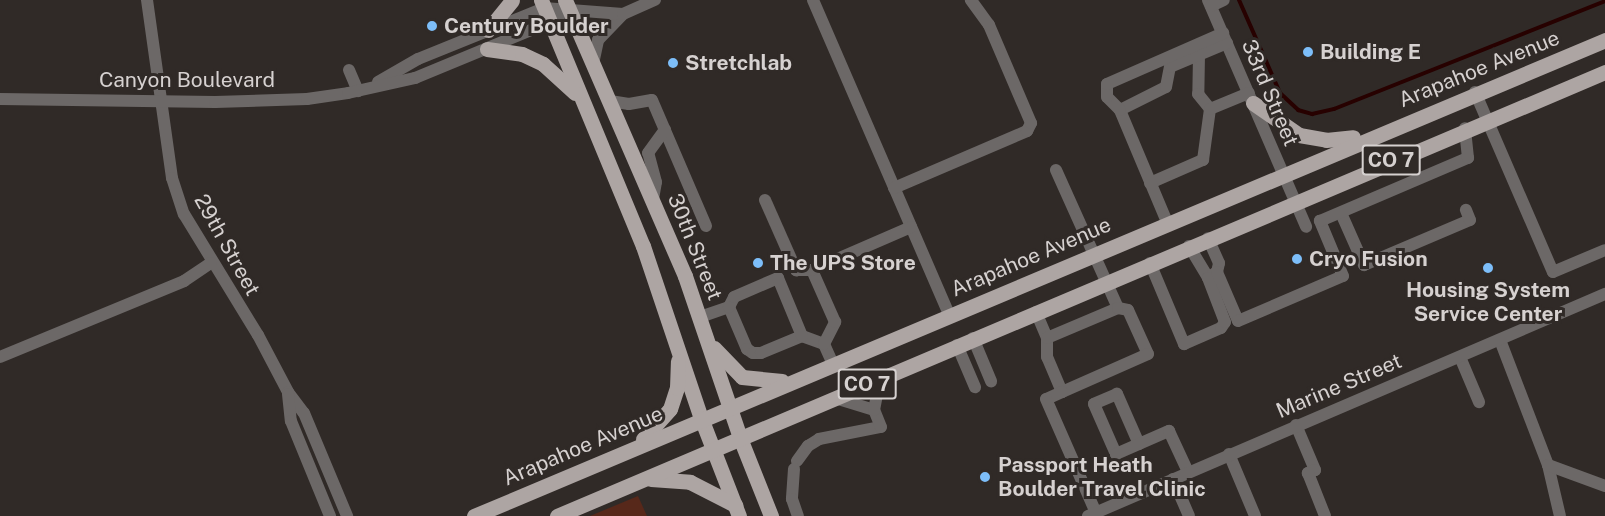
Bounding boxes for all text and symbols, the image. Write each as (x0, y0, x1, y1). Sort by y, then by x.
place label: Century Boulder (444, 13, 609, 39)
marker: Century Boulder (425, 19, 439, 33)
street label: Arapahoe Avenue (1395, 25, 1563, 113)
street label: 33rd Street (1236, 36, 1304, 150)
place label: Building E (1320, 39, 1421, 65)
marker: Building E (1301, 45, 1315, 59)
place label: Stretchlab (685, 50, 792, 76)
marker: Stretchlab (666, 56, 680, 70)
street label: Canyon Boulevard (99, 67, 275, 93)
road number: CO 7 (1361, 143, 1421, 177)
street label: 29th Street (189, 190, 265, 300)
street label: 30th Street (662, 190, 728, 304)
street label: Arapahoe Avenue (947, 212, 1115, 302)
place label: Cryo Fusion (1309, 246, 1428, 272)
place label: The UPS Store (770, 250, 916, 276)
marker: Cryo Fusion (1290, 252, 1304, 266)
marker: The UPS Store (751, 256, 765, 270)
marker: Housing System Service Center (1481, 261, 1495, 275)
place label: Housing System Service Center (1406, 277, 1570, 327)
street label: Marine Street (1272, 348, 1406, 424)
road number: CO 7 (837, 367, 897, 401)
street label: Arapahoe Avenue (499, 401, 667, 491)
place label: Passport Heath Boulder Travel Clinic (998, 452, 1206, 502)
marker: Passport Heath Boulder Travel Clinic (976, 468, 994, 486)

